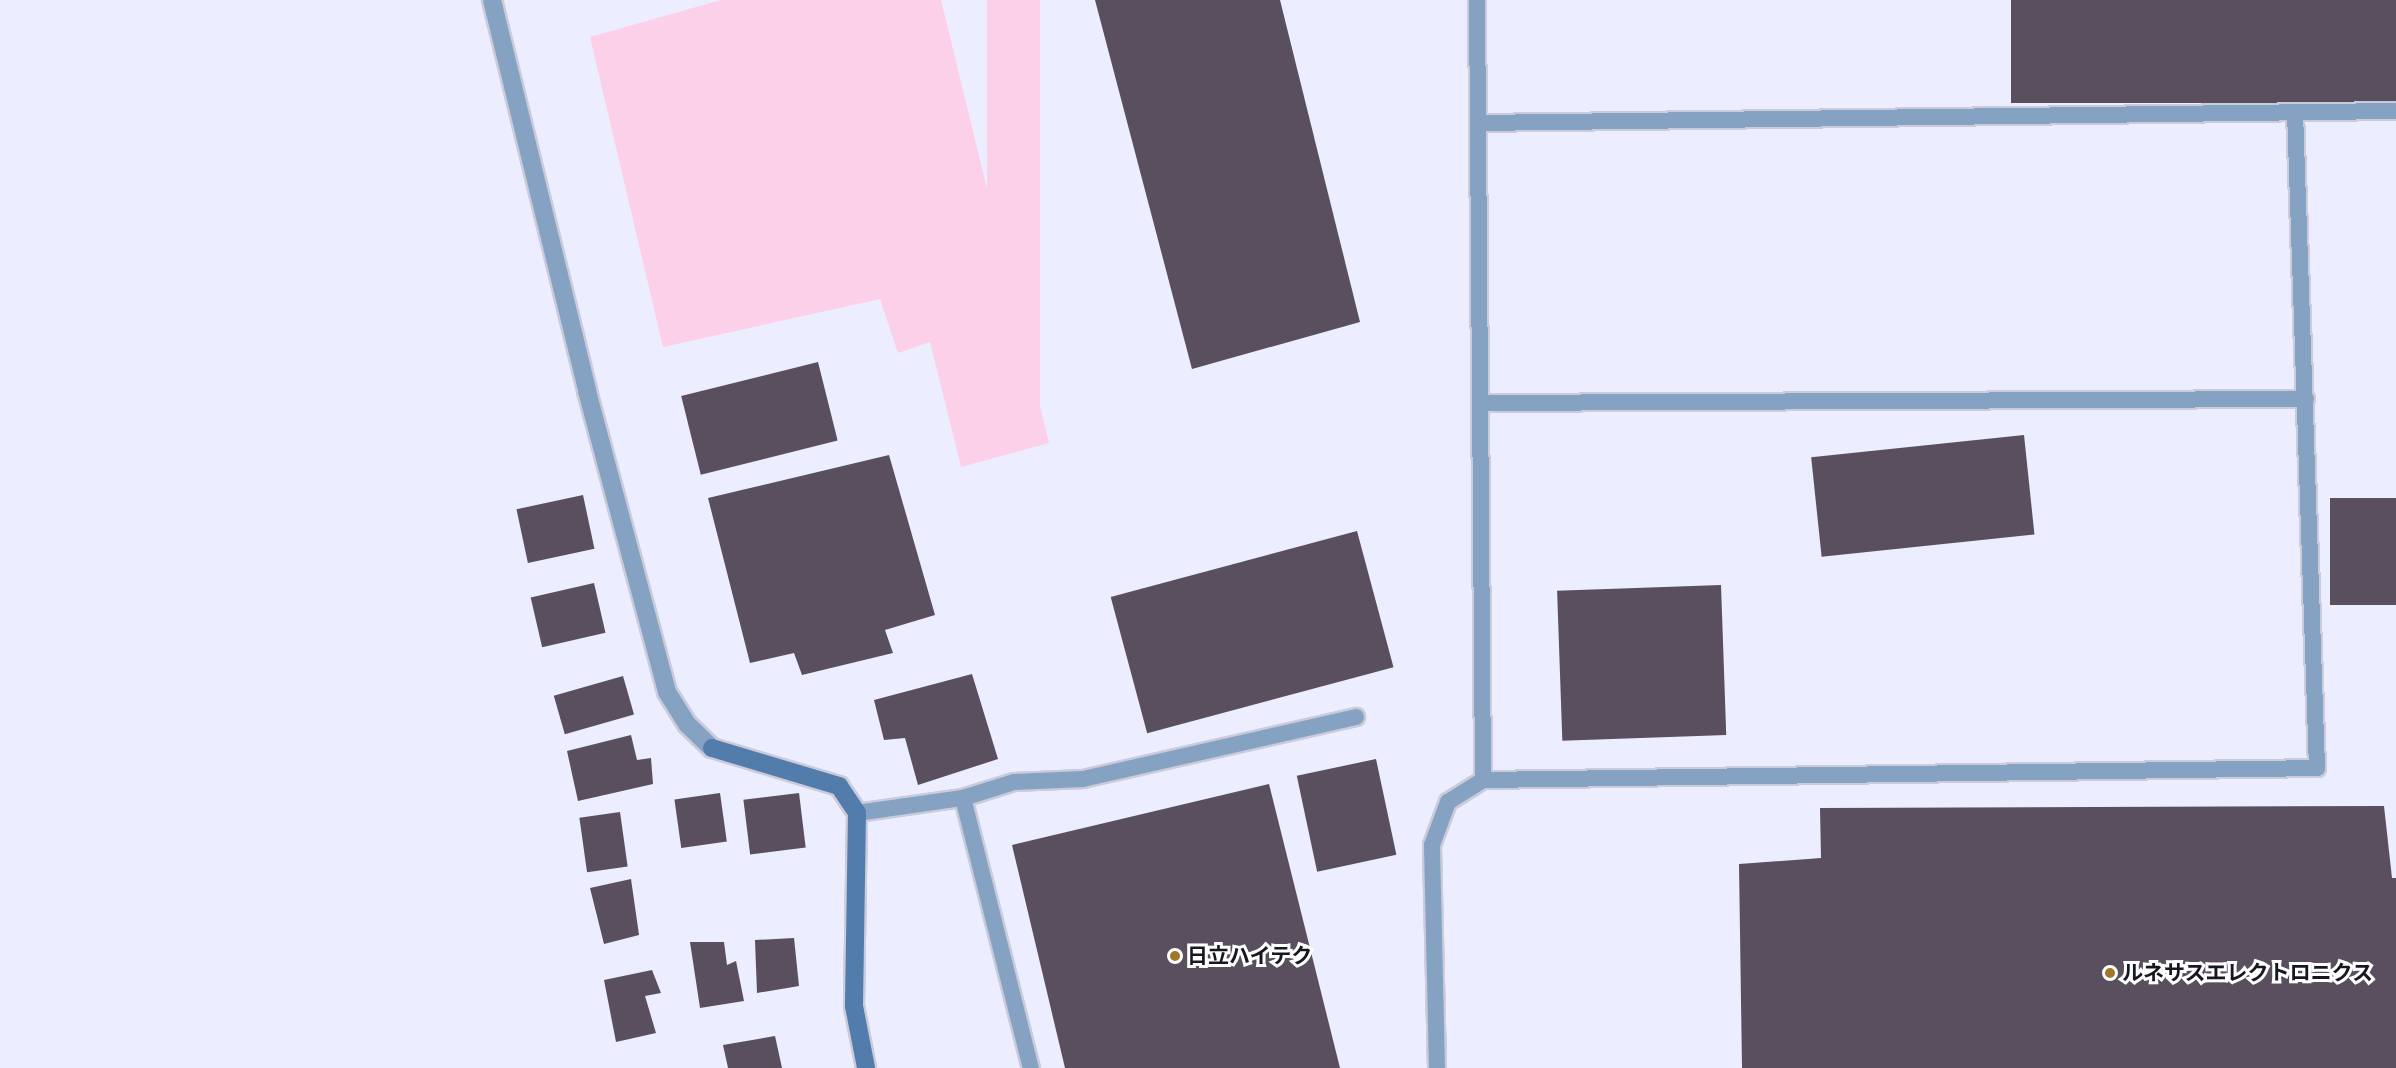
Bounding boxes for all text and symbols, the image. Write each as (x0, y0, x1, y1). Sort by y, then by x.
place label: 日立ハイテク (1187, 943, 1313, 969)
marker: 日立ハイテク (1168, 949, 1182, 963)
place label: ルネサスエレクトロニクス (2122, 960, 2374, 986)
marker: ルネサスエレクトロニクス (2103, 966, 2117, 980)

